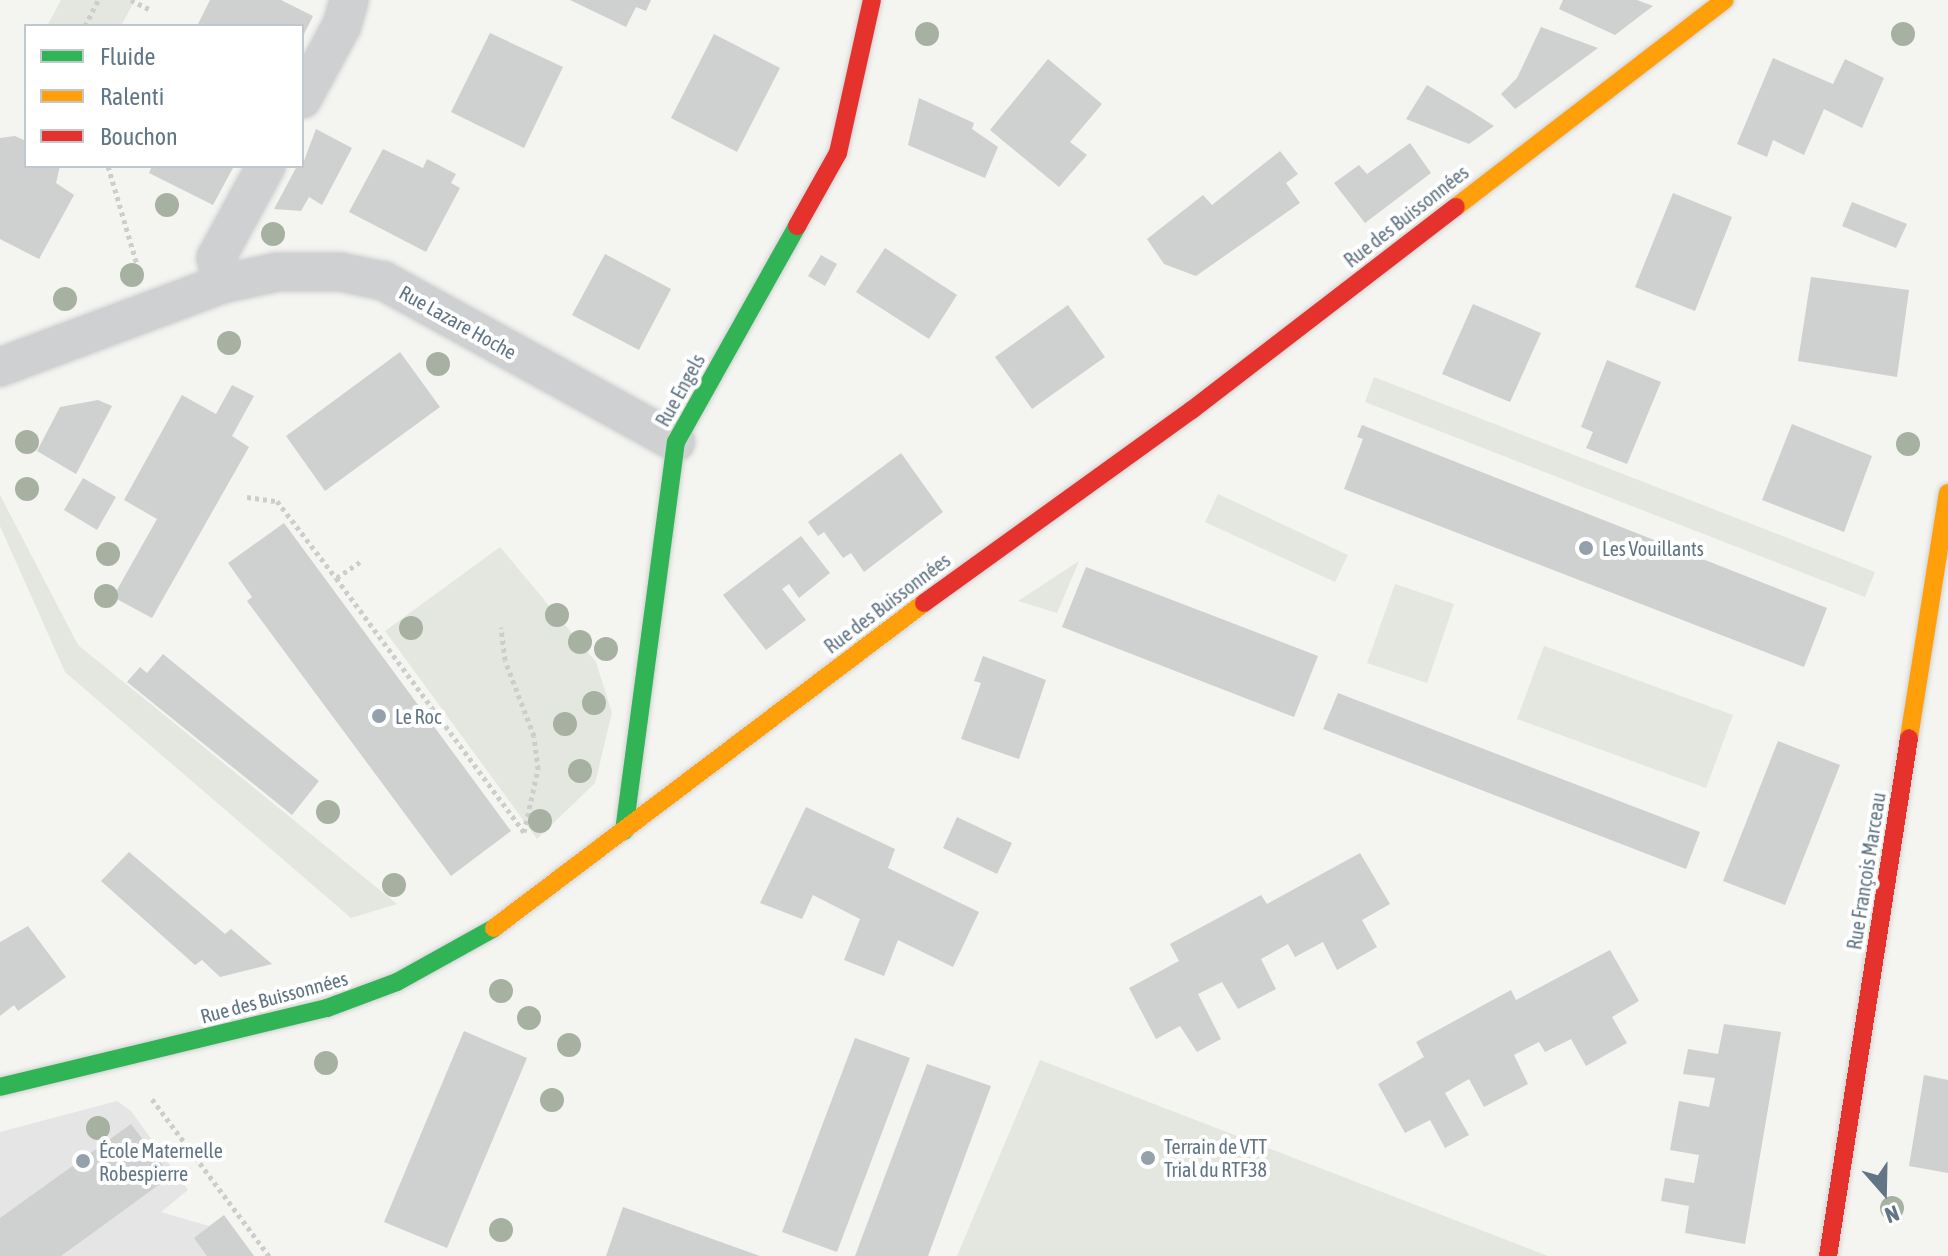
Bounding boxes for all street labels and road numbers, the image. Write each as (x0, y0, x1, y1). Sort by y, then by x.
street label: Rue des Buissonnées (1339, 160, 1473, 272)
street label: Rue Lazare Hoche (395, 280, 521, 364)
street label: Rue Engels (650, 349, 710, 431)
street label: Rue des Buissonnées (819, 548, 955, 658)
street label: Rue François Marceau (1842, 791, 1890, 951)
street label: Rue des Buissonnées (198, 966, 350, 1028)

